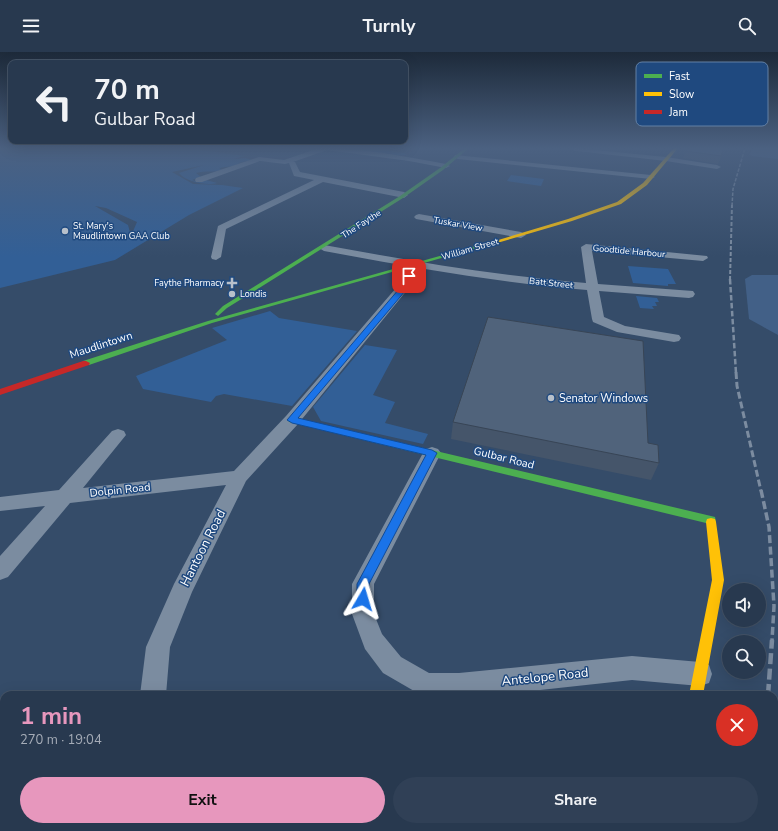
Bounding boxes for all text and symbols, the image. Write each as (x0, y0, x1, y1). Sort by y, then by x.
text: Turnly (363, 14, 415, 38)
icon: menu (20, 15, 42, 37)
icon: search (736, 15, 758, 37)
legend (636, 62, 768, 126)
text: Fast (669, 69, 690, 84)
text: 70 m (94, 71, 160, 109)
icon: left (28, 76, 80, 128)
text: Slow (669, 87, 694, 102)
text: Jam (668, 105, 688, 120)
text: Gulbar Road (94, 107, 195, 131)
street label: The Faythe (339, 207, 383, 241)
street label: Tuskar View (433, 214, 484, 234)
place label: St. Mary's Maudlintown GAA Club (73, 220, 170, 242)
marker: St. Mary's Maudlintown GAA Club (60, 226, 70, 236)
street label: William Street (440, 235, 501, 263)
street label: Goodtide Harbour (592, 242, 667, 260)
pin (392, 259, 426, 293)
icon: arrive (398, 265, 420, 287)
street label: Batt Street (529, 275, 574, 291)
place label: Faythe Pharmacy (154, 277, 224, 289)
marker: Faythe Pharmacy (227, 278, 237, 288)
place label: Londis (240, 288, 267, 300)
marker: Londis (227, 289, 237, 299)
street label: Maudlintown (68, 328, 134, 362)
place label: Senator Windows (559, 391, 648, 406)
marker: Senator Windows (546, 393, 556, 403)
street label: Gulbar Road (472, 443, 536, 473)
street label: Dolpin Road (89, 479, 151, 501)
street label: Hantoon Road (176, 506, 230, 590)
position arrow (342, 578, 384, 620)
map controls (722, 583, 766, 679)
button: sound (722, 583, 766, 627)
button: search (722, 635, 766, 679)
street label: Antelope Road (501, 663, 589, 691)
text: 1 min (20, 700, 82, 732)
button: close (716, 704, 758, 746)
text: 270 m · 19:04 (20, 731, 102, 749)
button: Exit (20, 777, 385, 823)
button: Share (393, 777, 758, 823)

